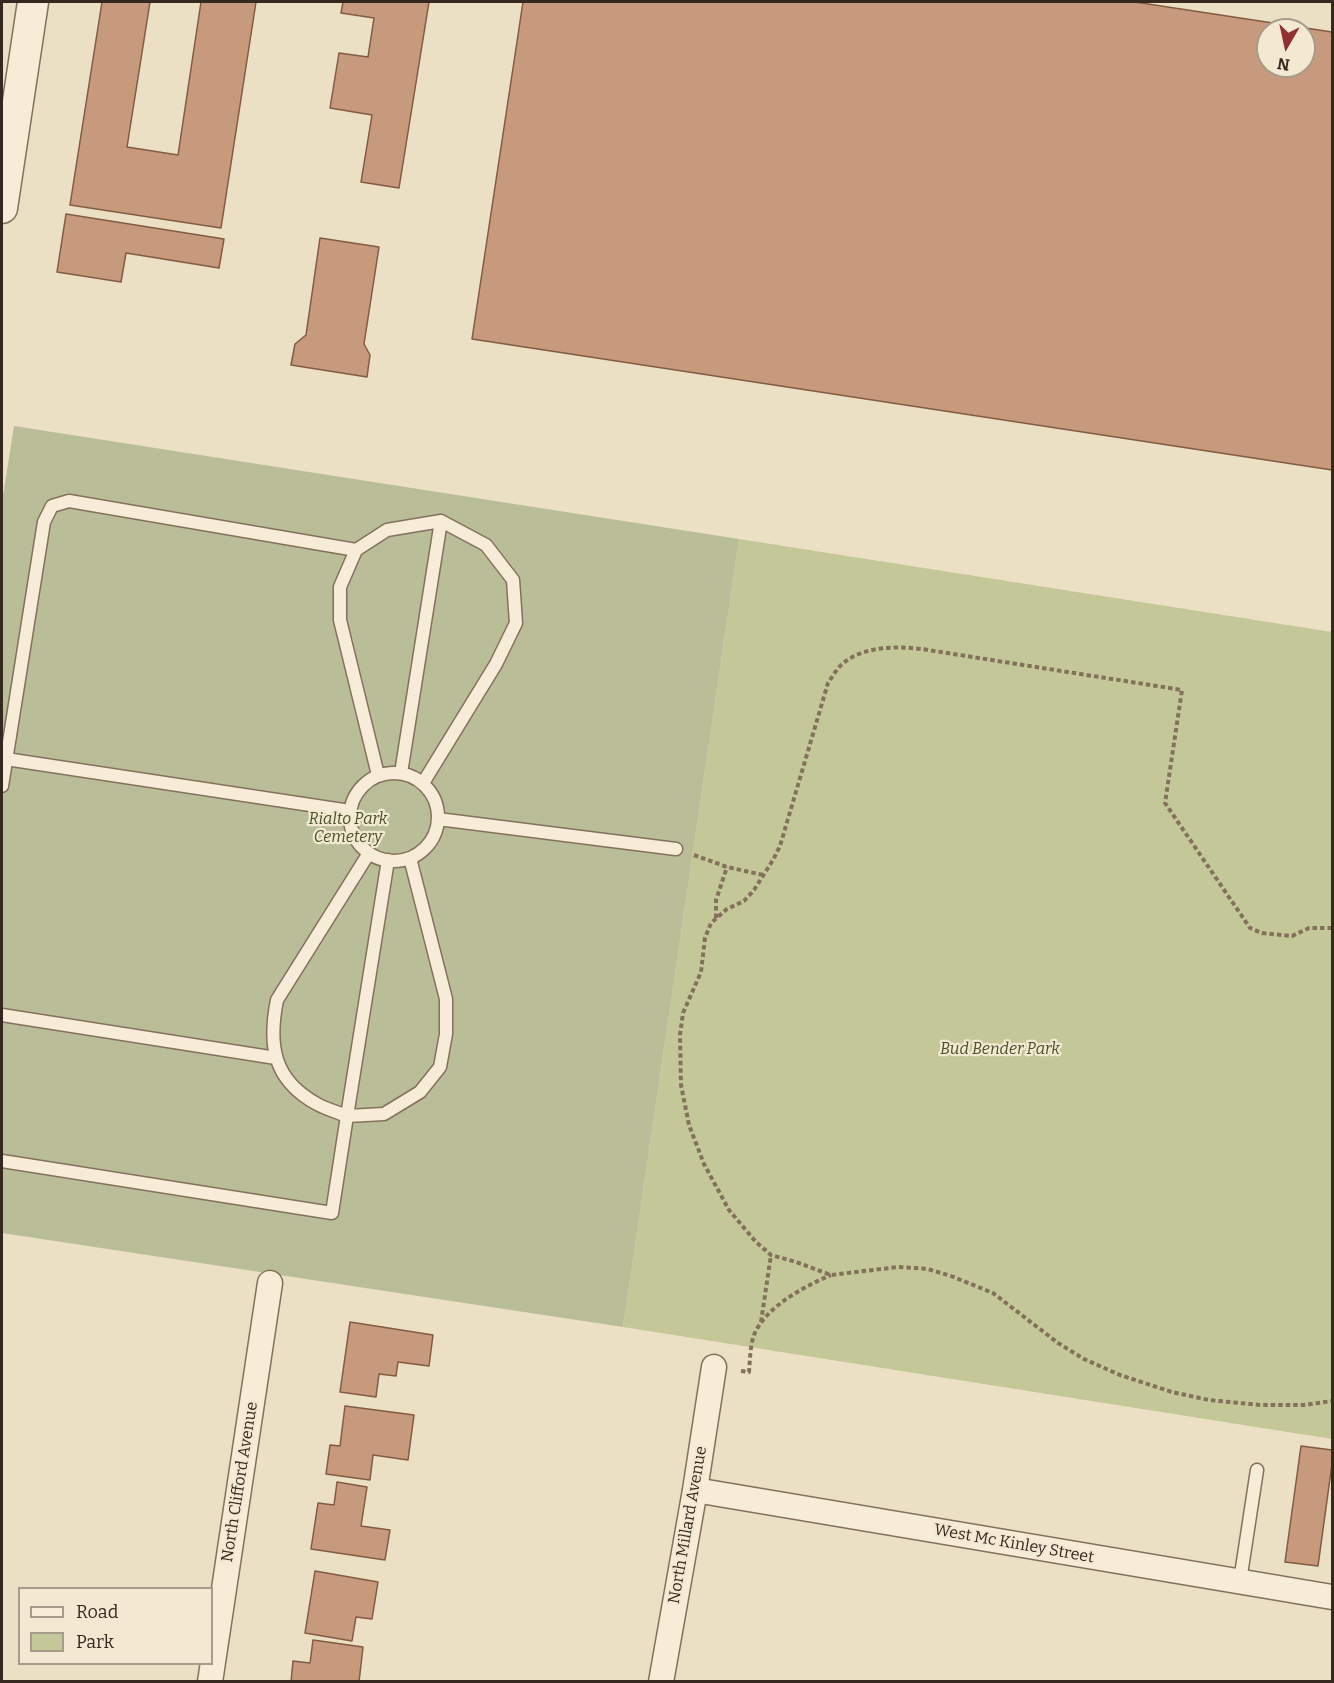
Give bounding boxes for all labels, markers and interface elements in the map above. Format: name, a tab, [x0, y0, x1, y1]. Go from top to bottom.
north arrow	[1256, 18, 1316, 78]
text: N	[1276, 54, 1291, 75]
park label: Rialto Park Cemetery	[308, 810, 388, 848]
park label: Bud Bender Park	[940, 1040, 1060, 1060]
street label: North Clifford Avenue	[218, 1400, 262, 1564]
street label: North Millard Avenue	[665, 1445, 711, 1605]
street label: West Mc Kinley Street	[933, 1520, 1095, 1568]
legend	[18, 1587, 213, 1665]
text: Road	[76, 1601, 118, 1623]
text: Park	[76, 1631, 114, 1653]

